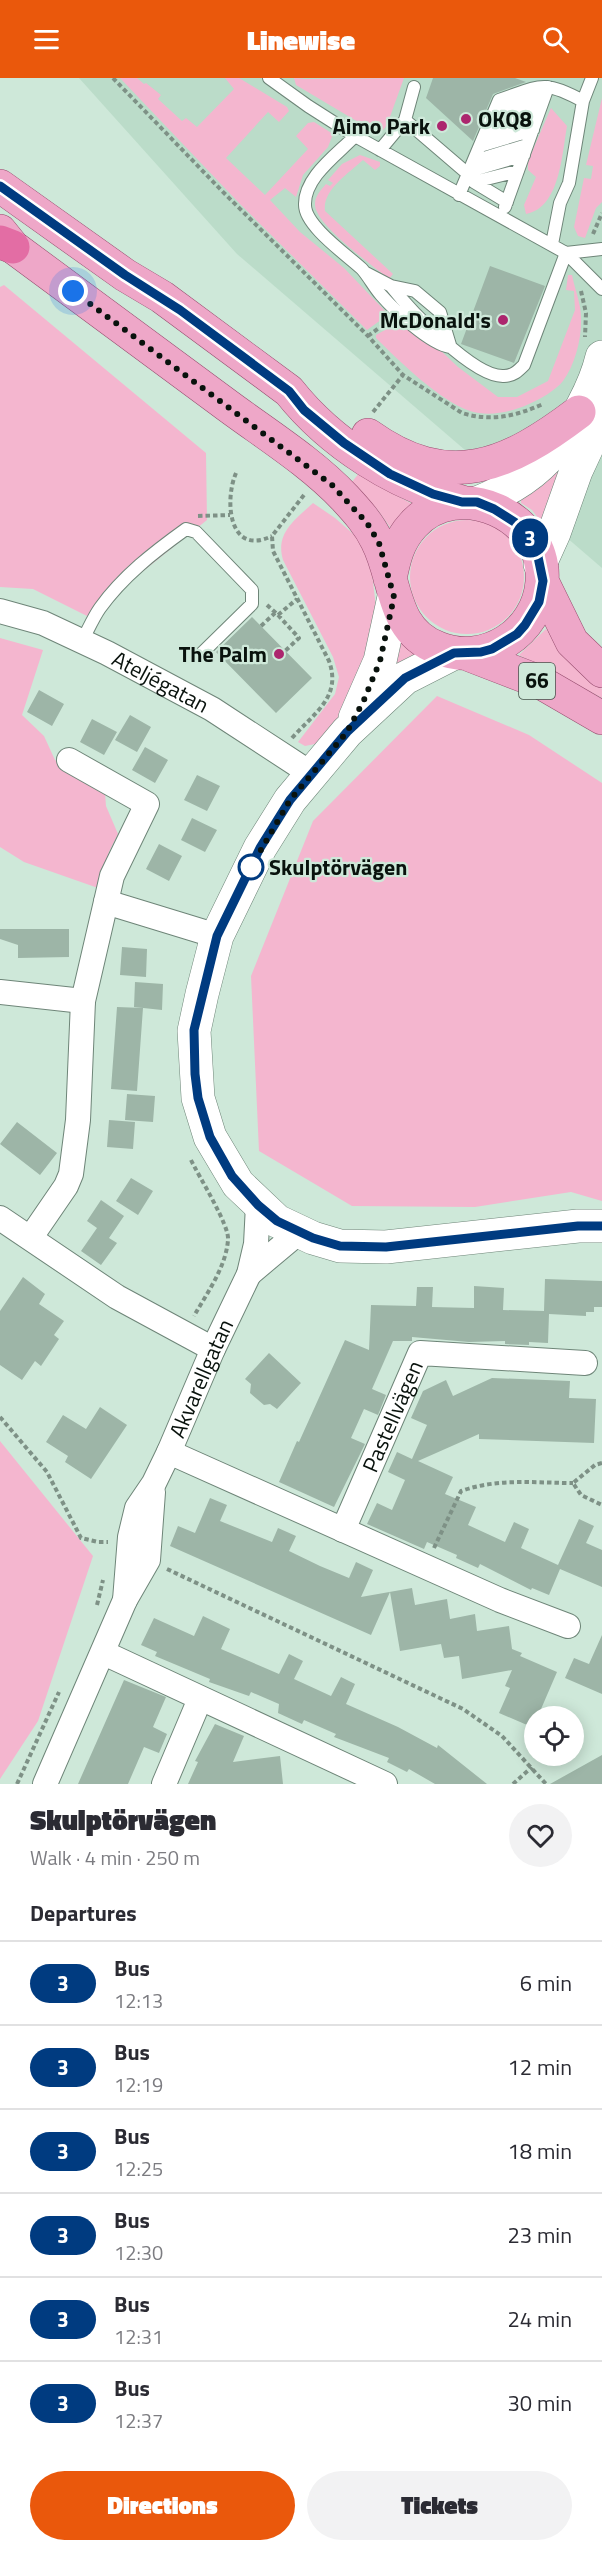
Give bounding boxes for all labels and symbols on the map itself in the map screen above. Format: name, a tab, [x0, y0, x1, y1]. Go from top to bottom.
place label: OKQ8	[478, 102, 532, 136]
place label: Aimo Park	[332, 109, 431, 143]
marker: OKQ8	[459, 112, 473, 126]
marker: Aimo Park	[435, 119, 449, 133]
your location	[58, 276, 88, 306]
place label: McDonald's	[380, 303, 491, 337]
marker: McDonald's	[496, 313, 510, 327]
line badge: 3	[510, 518, 550, 558]
place label: The Palm	[179, 637, 267, 671]
street label: Ateljégatan	[106, 642, 215, 721]
marker: The Palm	[272, 647, 286, 661]
road number: 66	[519, 663, 555, 699]
place label: Skulptörvägen	[269, 850, 407, 884]
marker: Skulptörvägen	[238, 854, 264, 880]
street label: Akvarellgatan	[160, 1313, 242, 1443]
street label: Pastellvägen	[353, 1355, 432, 1478]

